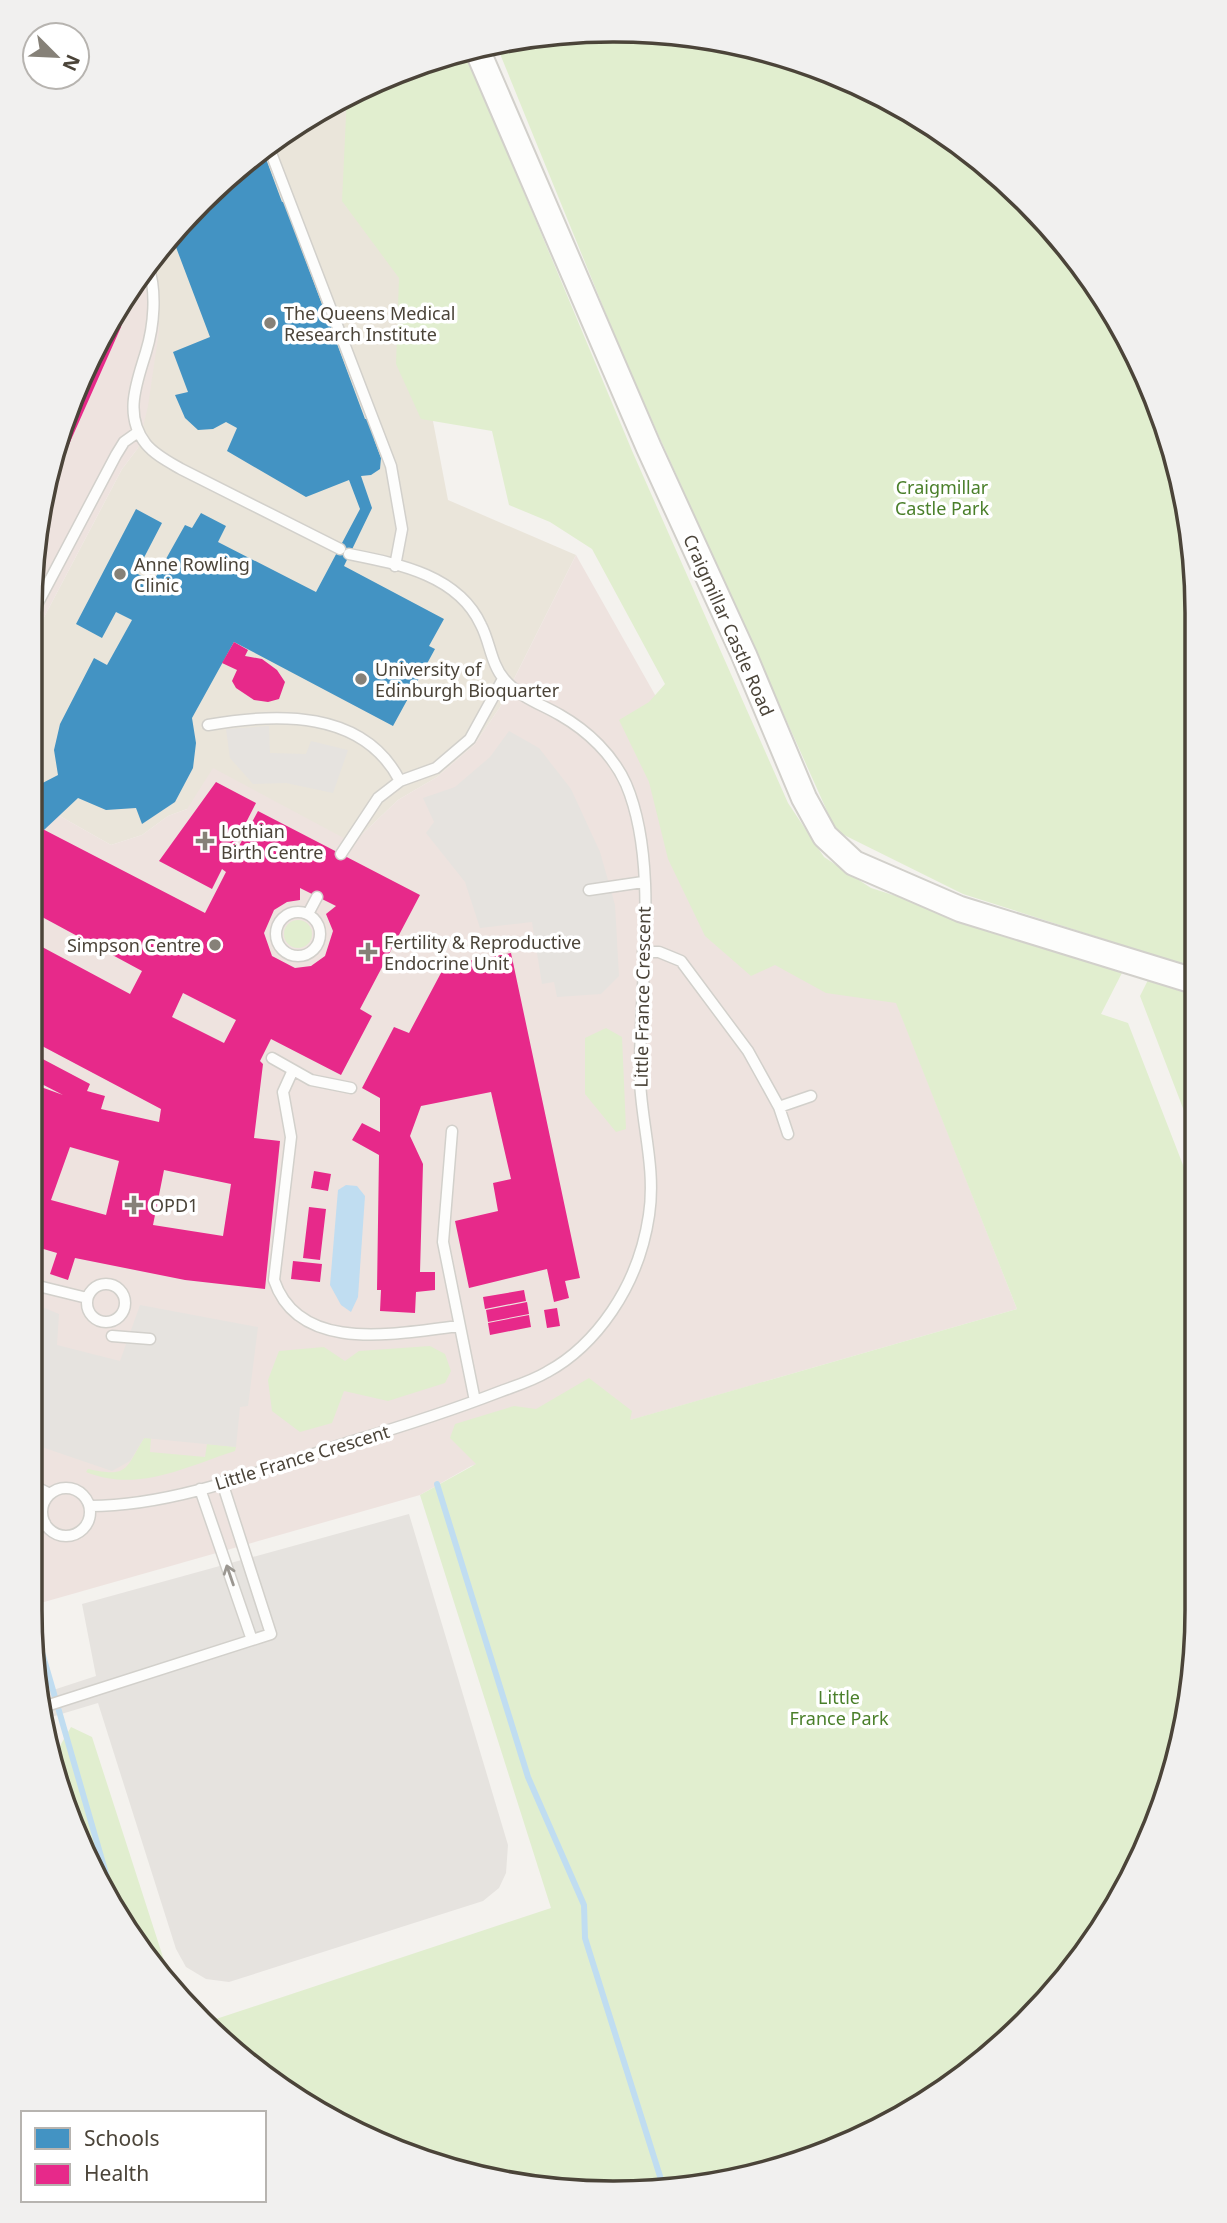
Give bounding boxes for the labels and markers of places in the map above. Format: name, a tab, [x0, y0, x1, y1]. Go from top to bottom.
place label: The Queens Medical Research Institute	[284, 301, 455, 346]
marker: The Queens Medical Research Institute	[262, 315, 278, 331]
place label: Anne Rowling Clinic	[134, 552, 250, 597]
marker: Anne Rowling Clinic	[112, 566, 128, 582]
place label: University of Edinburgh Bioquarter	[375, 657, 560, 702]
marker: University of Edinburgh Bioquarter	[353, 671, 369, 687]
place label: Lothian Birth Centre	[221, 819, 323, 864]
marker: Lothian Birth Centre	[195, 831, 215, 851]
place label: Fertility & Reproductive Endocrine Unit	[384, 930, 581, 975]
place label: Simpson Centre	[67, 933, 201, 957]
marker: Simpson Centre	[207, 937, 223, 953]
marker: Fertility & Reproductive Endocrine Unit	[358, 942, 378, 962]
place label: OPD1	[150, 1193, 198, 1217]
marker: OPD1	[124, 1195, 144, 1215]

